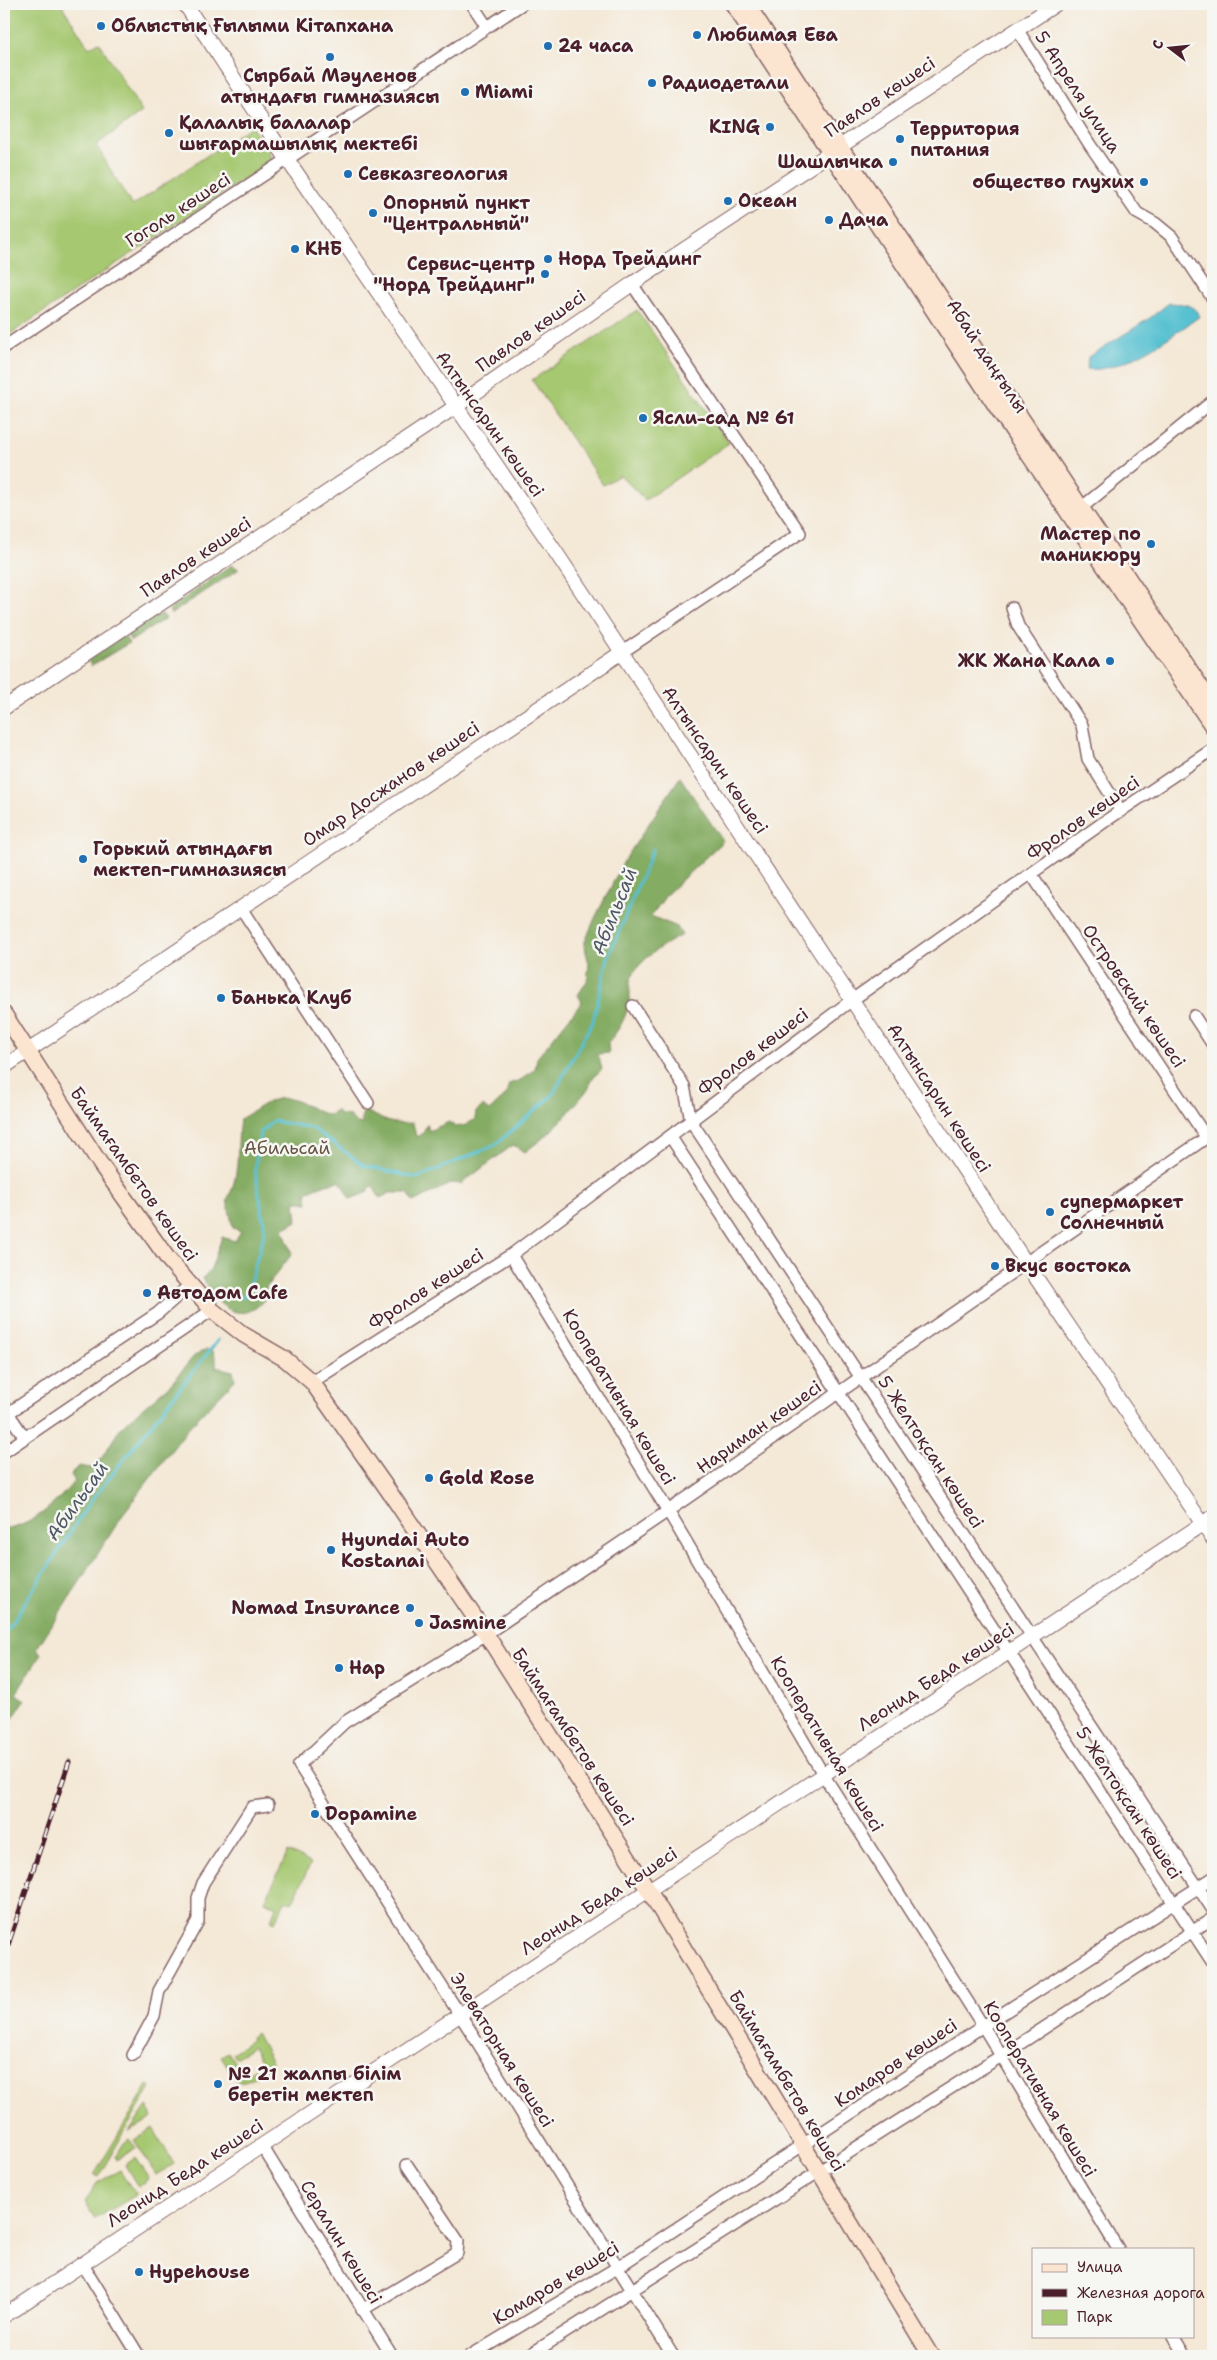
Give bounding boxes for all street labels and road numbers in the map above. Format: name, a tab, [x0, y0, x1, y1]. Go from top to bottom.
street label: 5 Апреля улица	[1030, 26, 1126, 158]
street label: Павлов көшесі	[820, 51, 940, 143]
street label: Гоголь көшесі	[121, 167, 235, 253]
street label: Павлов көшесі	[471, 284, 591, 378]
street label: Абай даңғылы	[941, 294, 1033, 418]
street label: Алтынсарин көшесі	[430, 346, 550, 502]
street label: Павлов көшесі	[136, 511, 256, 603]
street label: Алтынсарин көшесі	[657, 681, 773, 839]
street label: Омар Досжанов көшесі	[298, 716, 484, 852]
street label: Фролов көшесі	[1022, 770, 1144, 866]
street label: Островский көшесі	[1077, 919, 1191, 1073]
street label: Фролов көшесі	[693, 1002, 813, 1102]
street label: Алтынсарин көшесі	[882, 1019, 996, 1177]
street label: Баймағамбетов көшесі	[65, 1082, 203, 1266]
street label: Фролов көшесі	[364, 1243, 488, 1335]
street label: Кооперативная көшесі	[557, 1305, 681, 1489]
street label: 5 Желтоқсан көшесі	[872, 1371, 990, 1533]
street label: Нариман көшесі	[692, 1375, 826, 1479]
street label: Леонид Беда көшесі	[853, 1617, 1019, 1737]
street label: Баймағамбетов көшесі	[506, 1643, 640, 1831]
street label: Кооперативная көшесі	[765, 1652, 889, 1836]
street label: 5 Желтоқсан көшесі	[1070, 1722, 1188, 1884]
street label: Леонид Беда көшесі	[516, 1841, 682, 1961]
street label: Элеваторная көшесі	[445, 1968, 559, 2132]
street label: Баймағамбетов көшесі	[723, 1986, 851, 2176]
street label: Кооперативная көшесі	[978, 1997, 1102, 2181]
street label: Комаров көшесі	[830, 2013, 962, 2113]
street label: Леонид Беда көшесі	[102, 2113, 268, 2233]
street label: Сералин көшесі	[295, 2176, 387, 2308]
street label: Комаров көшесі	[488, 2236, 624, 2330]

